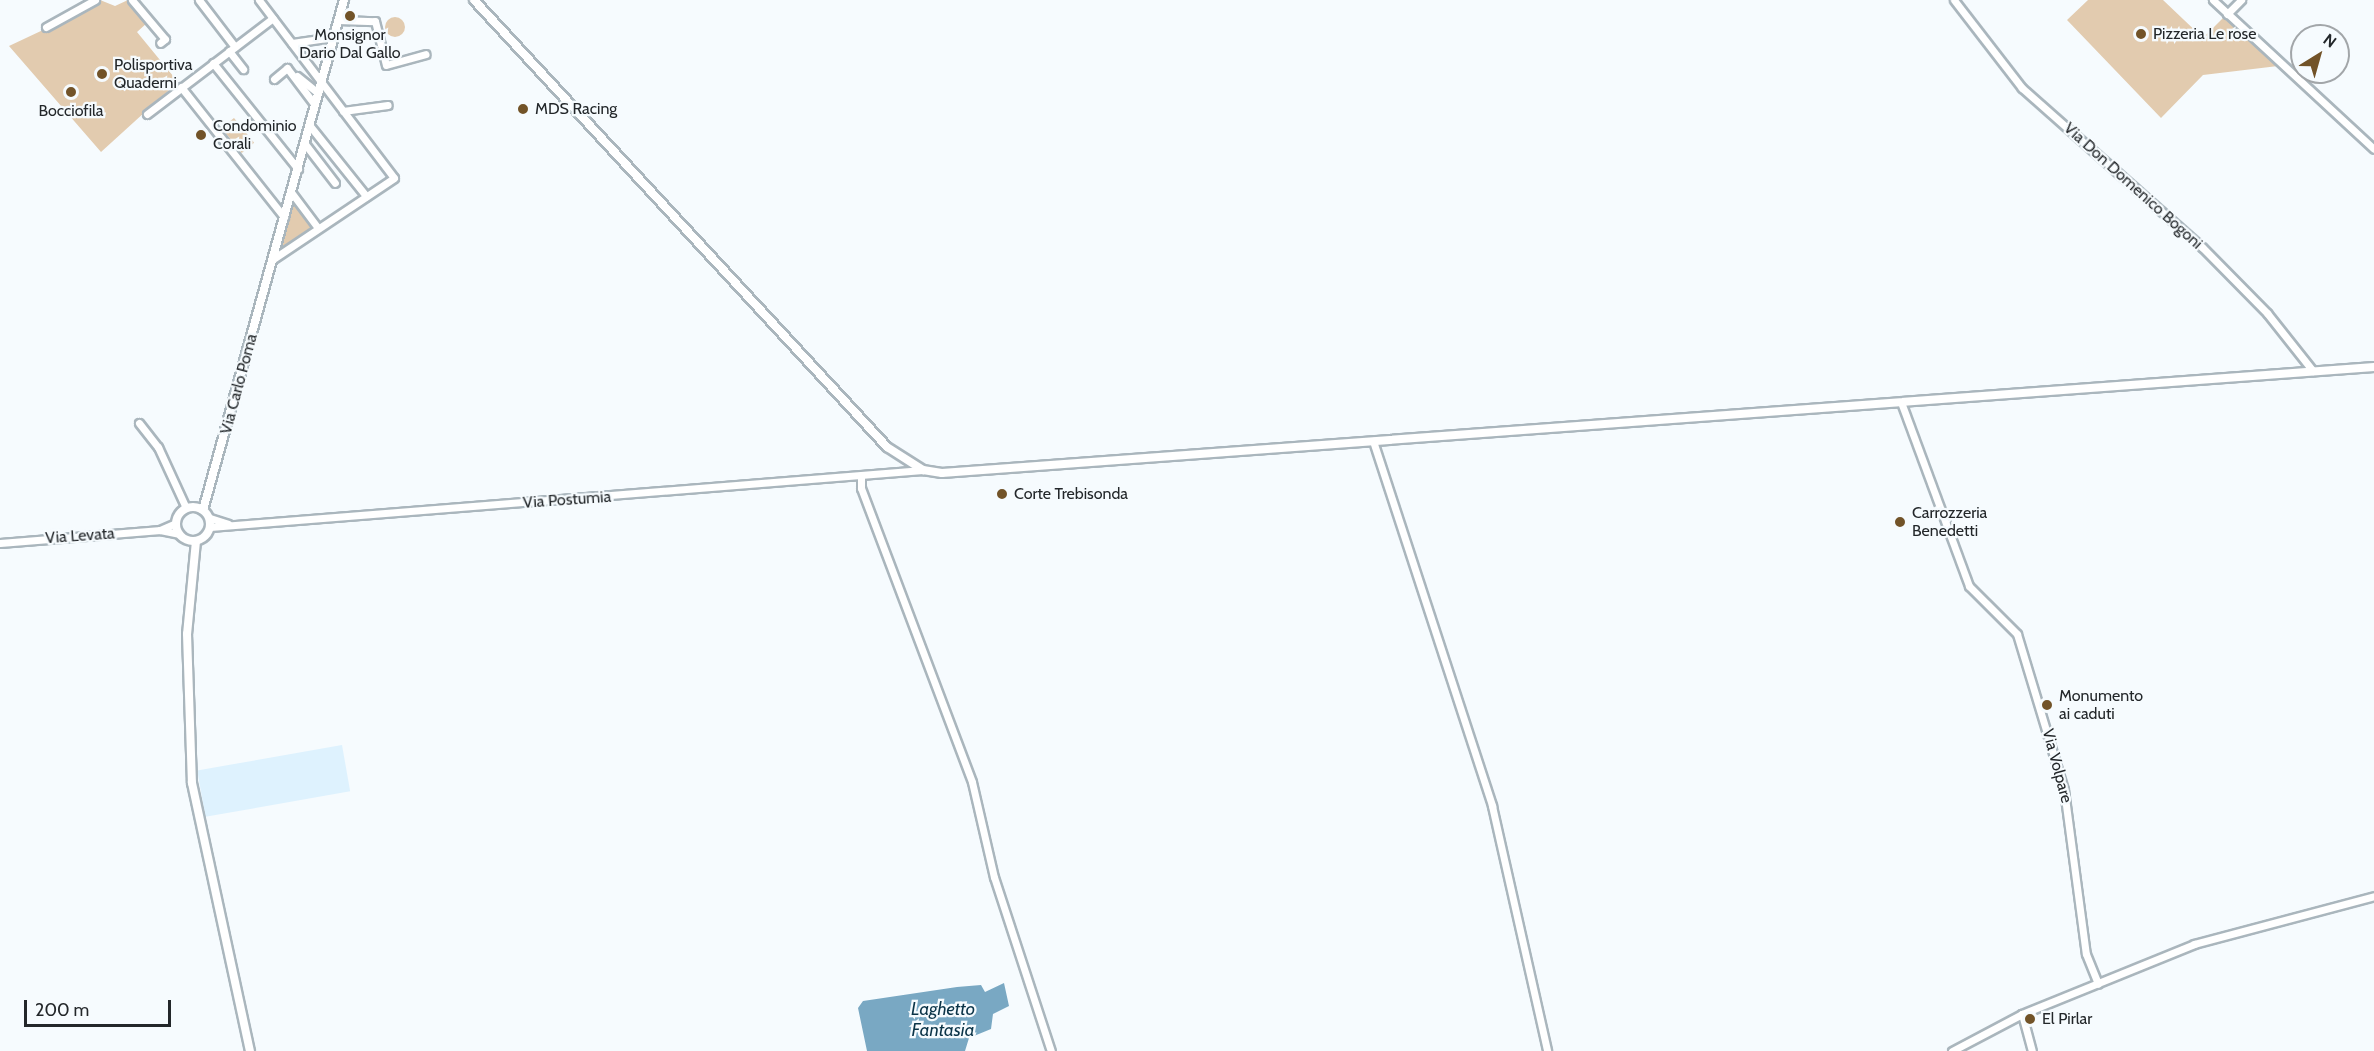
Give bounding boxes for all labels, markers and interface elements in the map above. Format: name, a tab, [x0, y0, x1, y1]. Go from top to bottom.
marker: Monsignor Dario Dal Gallo	[343, 9, 357, 23]
place label: Pizzeria Le rose	[2153, 24, 2256, 44]
north arrow	[2290, 24, 2350, 84]
place label: Monsignor Dario Dal Gallo	[299, 25, 401, 63]
marker: Pizzeria Le rose	[2134, 27, 2148, 41]
text: N	[2320, 30, 2340, 52]
place label: Polisportiva Quaderni	[114, 55, 193, 93]
marker: Polisportiva Quaderni	[95, 67, 109, 81]
marker: Bocciofila	[64, 85, 78, 99]
place label: MDS Racing	[535, 99, 617, 119]
place label: Bocciofila	[38, 101, 104, 121]
marker: MDS Racing	[516, 102, 530, 116]
place label: Condominio Corali	[213, 116, 297, 154]
street label: Via Don Domenico Bogoni	[2060, 119, 2206, 253]
marker: Condominio Corali	[194, 128, 208, 142]
street label: Via Carlo Poma	[216, 332, 262, 436]
place label: Corte Trebisonda	[1014, 484, 1128, 504]
street label: Via Postumia	[522, 487, 612, 513]
marker: Corte Trebisonda	[995, 487, 1009, 501]
place label: Carrozzeria Benedetti	[1912, 503, 1987, 541]
marker: Carrozzeria Benedetti	[1893, 515, 1907, 529]
street label: Via Levata	[45, 524, 115, 548]
place label: Monumento ai caduti	[2059, 686, 2143, 724]
marker: Monumento ai caduti	[2040, 698, 2054, 712]
street label: Via Volpare	[2038, 727, 2076, 805]
scale bar	[27, 988, 174, 1026]
text: 200 m	[35, 999, 89, 1021]
water label: Laghetto Fantasia	[911, 999, 975, 1042]
place label: El Pirlar	[2042, 1009, 2092, 1029]
marker: El Pirlar	[2023, 1012, 2037, 1026]

